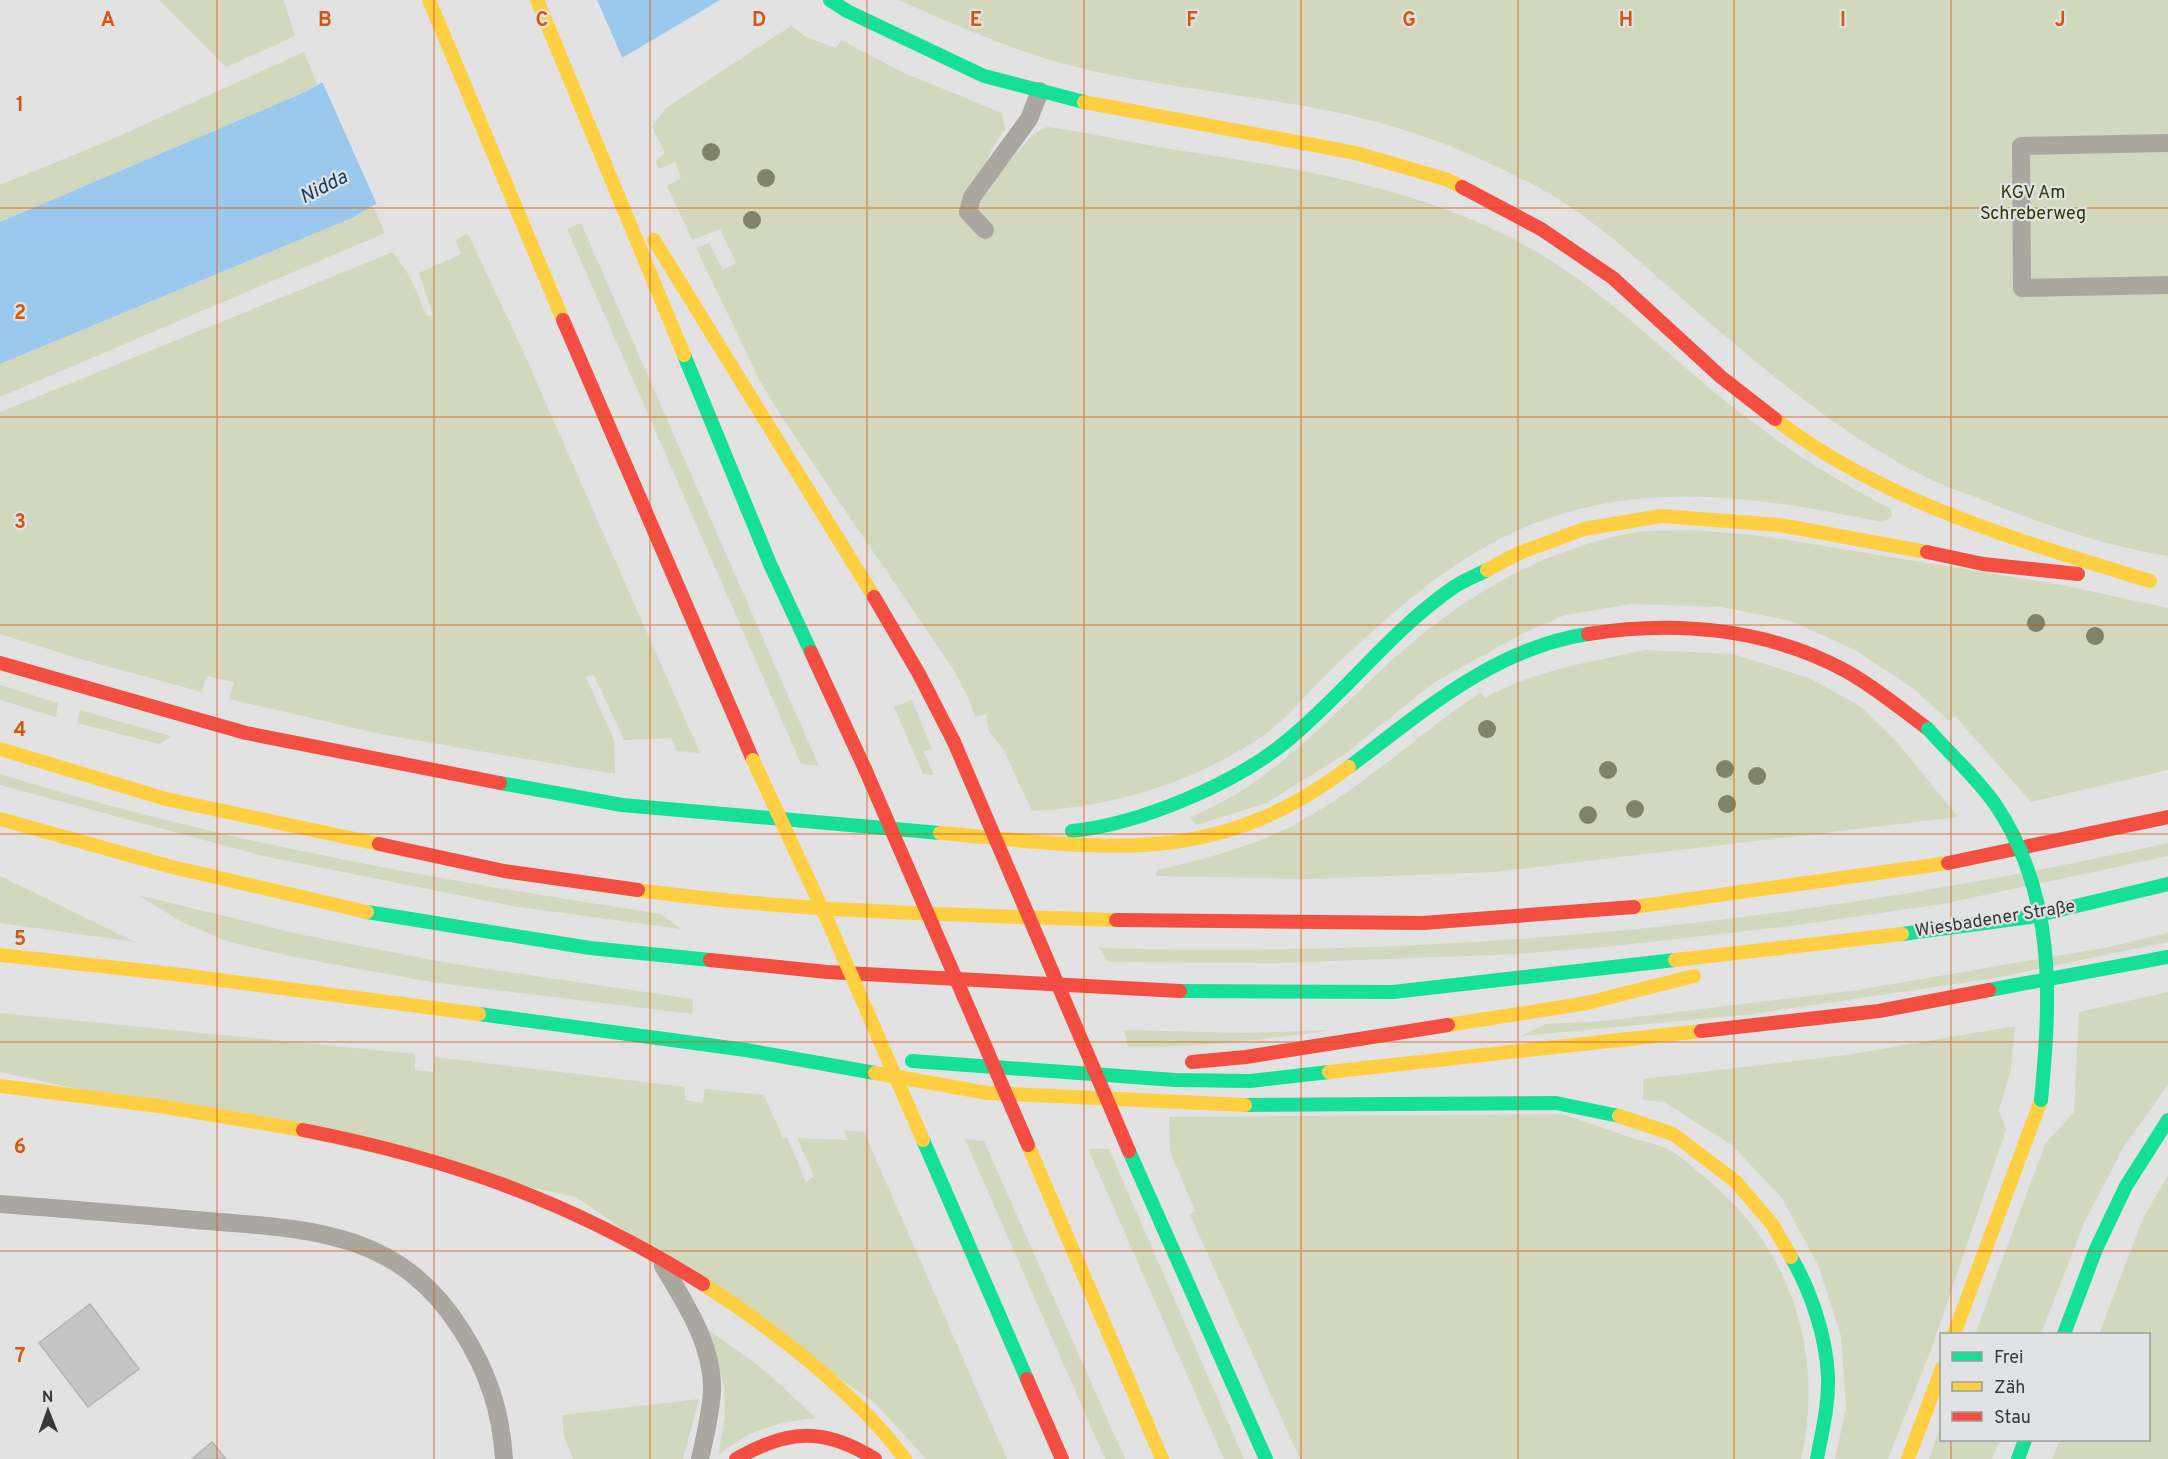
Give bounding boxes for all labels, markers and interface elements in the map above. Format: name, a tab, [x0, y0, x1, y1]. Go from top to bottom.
text: A	[101, 8, 115, 34]
text: B	[318, 8, 332, 34]
text: C	[536, 8, 548, 34]
text: D	[752, 8, 766, 34]
text: E	[970, 8, 982, 34]
text: F	[1186, 8, 1198, 34]
text: G	[1402, 8, 1416, 34]
text: H	[1619, 8, 1633, 34]
text: I	[1840, 8, 1846, 34]
text: J	[2054, 8, 2066, 34]
text: 1	[16, 93, 24, 119]
water label: Nidda	[296, 164, 353, 211]
park label: KGV Am Schreberweg	[1980, 182, 2086, 226]
text: 2	[14, 301, 26, 327]
text: 3	[14, 510, 26, 536]
text: 4	[14, 718, 26, 744]
street label: Wiesbadener Straße	[1914, 895, 2077, 943]
text: 5	[14, 927, 26, 953]
text: 6	[14, 1135, 26, 1161]
legend	[1940, 1333, 2150, 1441]
text: 7	[15, 1344, 25, 1370]
text: Frei	[1994, 1347, 2024, 1370]
text: Zäh	[1994, 1377, 2025, 1400]
north arrow	[18, 1381, 78, 1441]
text: N	[42, 1388, 54, 1408]
text: Stau	[1994, 1407, 2031, 1430]

